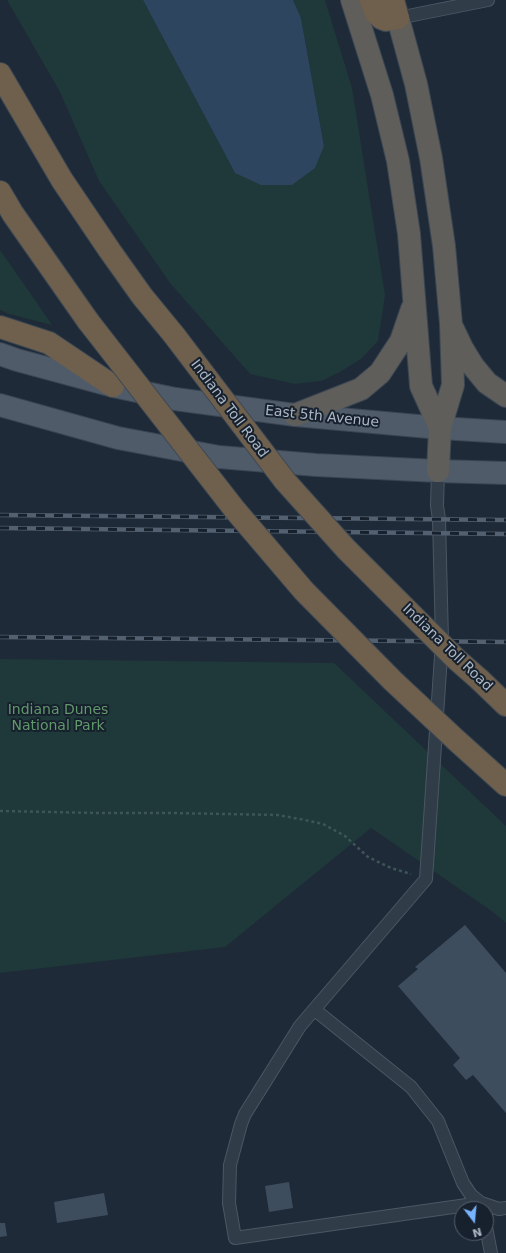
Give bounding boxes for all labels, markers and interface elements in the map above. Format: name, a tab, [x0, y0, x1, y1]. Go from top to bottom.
street label: Indiana Toll Road	[187, 357, 271, 461]
street label: East 5th Avenue	[264, 403, 380, 431]
street label: Indiana Toll Road	[399, 601, 495, 695]
park label: Indiana Dunes National Park	[8, 702, 108, 734]
north arrow	[454, 1201, 494, 1241]
text: N	[471, 1225, 483, 1240]

